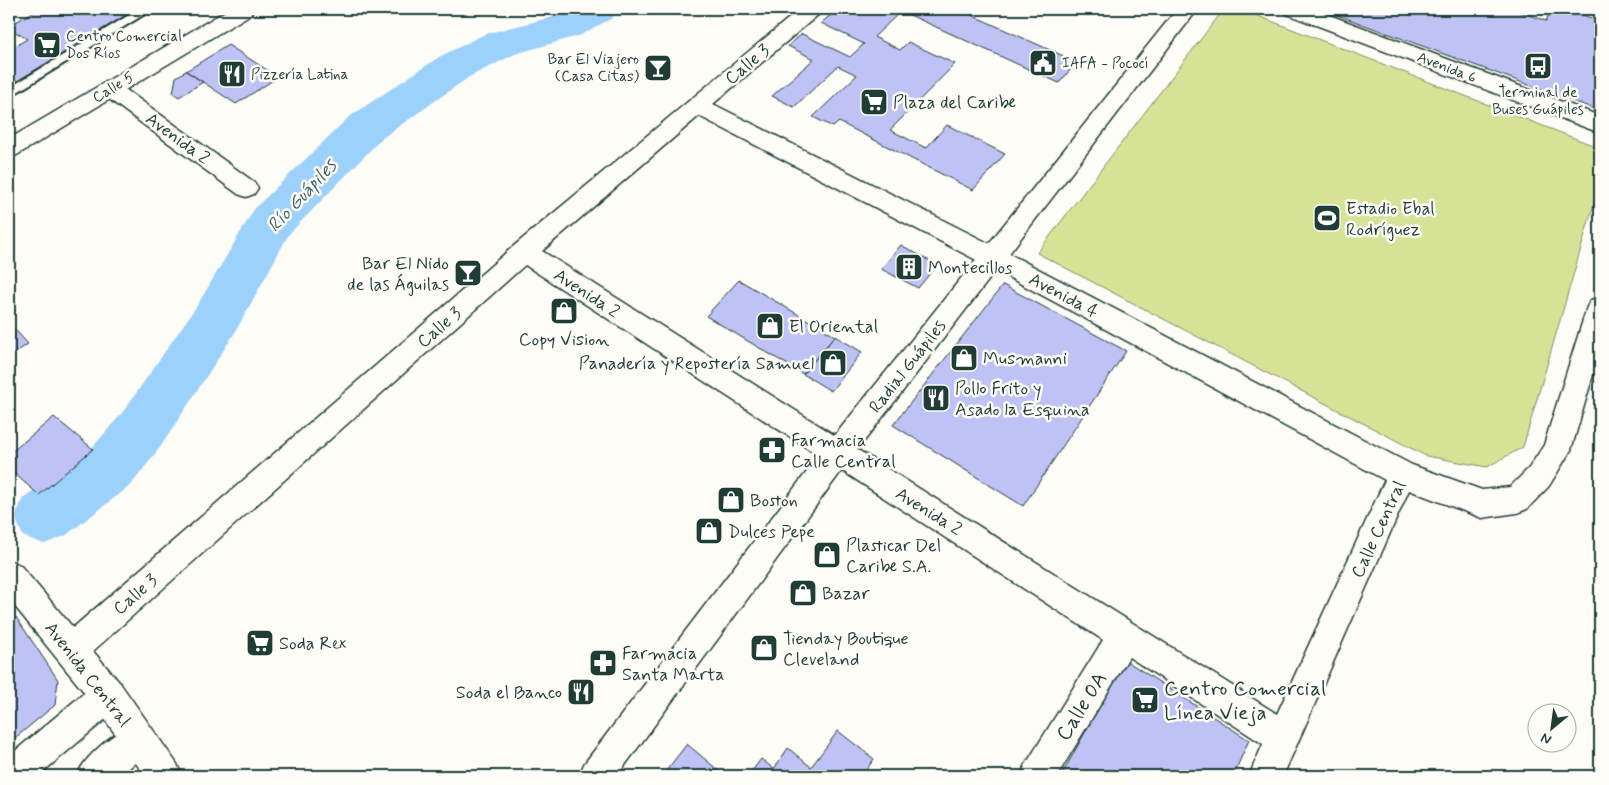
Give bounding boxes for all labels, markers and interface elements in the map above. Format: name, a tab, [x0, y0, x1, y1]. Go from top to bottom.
place label: Centro Comercial Dos Ríos	[66, 27, 182, 64]
supermarket icon: Centro Comercial Dos Ríos	[32, 30, 62, 60]
street label: Calle 3	[720, 39, 775, 91]
street label: Avenida 6	[1414, 47, 1479, 89]
public building icon: IAFA - Pococí	[1028, 48, 1058, 78]
place label: Bar El Viajero (Casa Citas)	[548, 50, 640, 87]
bus stop icon: Terminal de Buses Guápiles	[1523, 51, 1553, 81]
bar icon: Bar El Viajero (Casa Citas)	[643, 53, 673, 83]
place label: IAFA - Pococí	[1062, 54, 1149, 74]
restaurant icon: Pizzería Latina	[217, 59, 247, 89]
place label: Pizzería Latina	[251, 65, 349, 85]
street label: Calle 5	[89, 68, 138, 108]
place label: Terminal de Buses Guápiles	[1492, 83, 1584, 120]
supermarket icon: Plaza del Caribe	[859, 87, 889, 117]
place label: Plaza del Caribe	[893, 91, 1016, 115]
street label: Avenida 2	[140, 107, 215, 170]
water label: Río Guápiles	[262, 153, 343, 238]
place label: Estadio Ebal Rodríguez	[1346, 197, 1435, 242]
sports icon: Estadio Ebal Rodríguez	[1312, 203, 1342, 233]
place label: Bar El Nido de las Águilas	[347, 252, 449, 297]
building icon: Montecillos	[894, 252, 924, 282]
place label: Montecillos	[928, 256, 1012, 280]
bar icon: Bar El Nido de las Águilas	[453, 258, 483, 288]
street label: Avenida 2	[549, 264, 624, 324]
street label: Avenida 4	[1024, 268, 1103, 324]
shop icon: Copy Vision	[549, 296, 579, 326]
street label: Calle 3	[412, 302, 467, 354]
shop icon: El Oriental	[755, 311, 785, 341]
place label: El Oriental	[789, 315, 878, 339]
street label: Radial Guápiles	[864, 315, 952, 418]
place label: Copy Vision	[519, 328, 609, 352]
shop icon: Musmanni	[949, 343, 979, 373]
place label: Musmanni	[983, 347, 1067, 371]
shop icon: Panadería y Repostería Samuel	[818, 348, 848, 378]
place label: Panadería y Repostería Samuel	[579, 352, 814, 376]
place label: Pollo Frito y Asado la Esquina	[955, 377, 1089, 422]
restaurant icon: Pollo Frito y Asado la Esquina	[921, 383, 951, 413]
place label: Farmacia Calle Central	[791, 429, 896, 474]
pharmacy icon: Farmacia Calle Central	[757, 435, 787, 465]
street label: Calle Central	[1346, 477, 1412, 582]
street label: Avenida 2	[891, 482, 966, 542]
shop icon: Boston	[716, 485, 746, 515]
place label: Boston	[750, 489, 798, 513]
shop icon: Dulces Pepe	[694, 516, 724, 546]
place label: Dulces Pepe	[728, 520, 815, 544]
place label: Plasticar Del Caribe S.A.	[846, 534, 941, 579]
shop icon: Plasticar Del Caribe S.A.	[812, 540, 842, 570]
street label: Calle 3	[108, 569, 163, 621]
shop icon: Bazar	[788, 578, 818, 608]
place label: Bazar	[822, 582, 870, 606]
street label: Avenida Central	[39, 617, 136, 732]
place label: Tienday Boutique Cleveland	[783, 627, 909, 672]
supermarket icon: Soda Rex	[245, 628, 275, 658]
place label: Soda Rex	[279, 632, 347, 656]
shop icon: Tienday Boutique Cleveland	[749, 633, 779, 663]
place label: Farmacia Santa Marta	[622, 642, 724, 687]
pharmacy icon: Farmacia Santa Marta	[588, 648, 618, 678]
street label: Calle 0A	[1050, 667, 1114, 746]
place label: Centro Comercial Línea Vieja	[1164, 675, 1326, 727]
restaurant icon: Soda el Banco	[566, 677, 596, 707]
place label: Soda el Banco	[456, 681, 562, 705]
supermarket icon: Centro Comercial Línea Vieja	[1130, 685, 1160, 715]
north arrow	[1526, 702, 1576, 752]
text: N	[1538, 728, 1555, 749]

